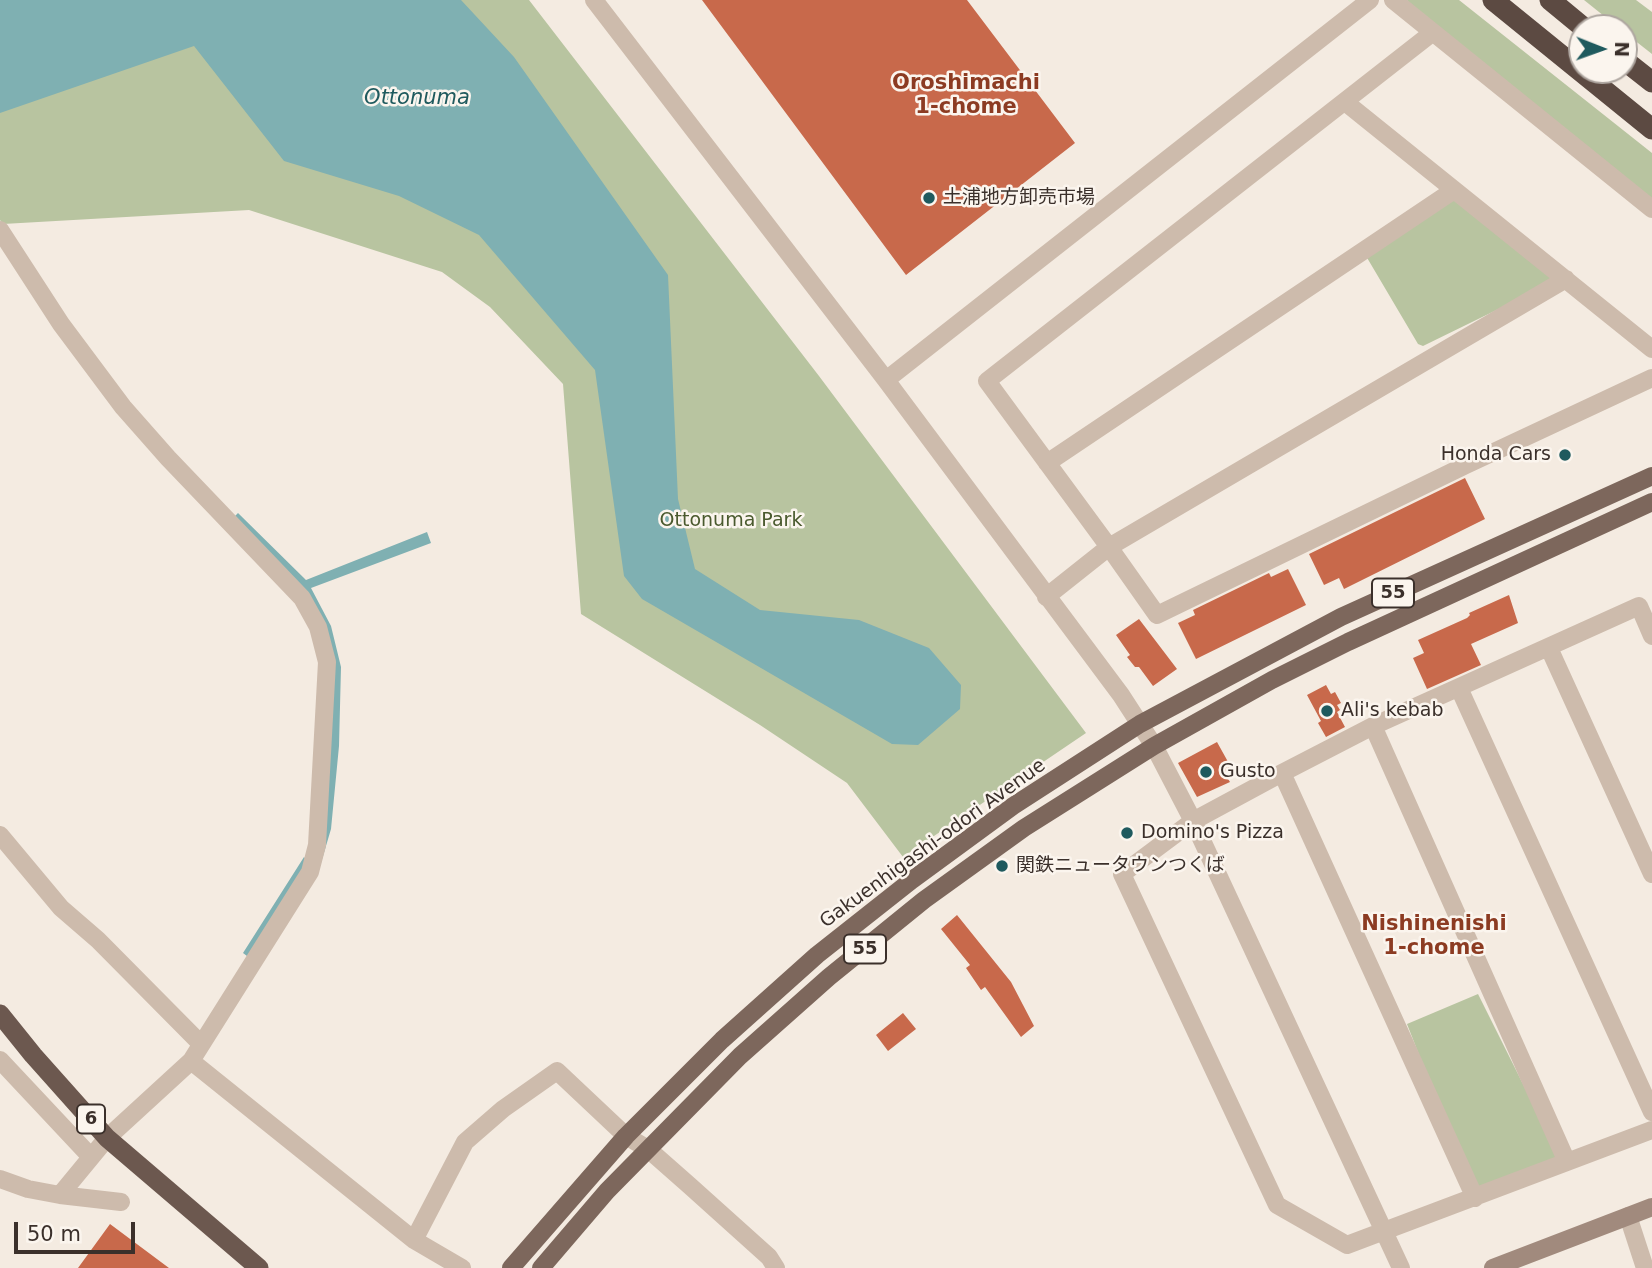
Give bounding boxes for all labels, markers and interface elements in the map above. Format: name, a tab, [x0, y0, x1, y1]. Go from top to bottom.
north arrow	[1568, 14, 1638, 84]
text: N	[1611, 41, 1633, 57]
district label: Oroshimachi 1-chome	[892, 71, 1040, 121]
water label: Ottonuma	[364, 86, 470, 112]
place label: 土浦地方卸売市場	[943, 187, 1095, 209]
marker: 土浦地方卸売市場	[921, 190, 937, 206]
place label: Honda Cars	[1441, 444, 1551, 466]
marker: Honda Cars	[1557, 447, 1573, 463]
park label: Ottonuma Park	[660, 510, 802, 532]
road number: 55	[1372, 578, 1414, 608]
place label: Ali's kebab	[1341, 700, 1443, 722]
marker: Ali's kebab	[1319, 703, 1335, 719]
street label: Gakuenhigashi-odori Avenue	[816, 755, 1050, 933]
place label: Gusto	[1220, 761, 1276, 783]
marker: Gusto	[1198, 764, 1214, 780]
place label: Domino's Pizza	[1141, 822, 1284, 844]
marker: Domino's Pizza	[1119, 825, 1135, 841]
place label: 関鉄ニュータウンつくば	[1016, 855, 1225, 877]
marker: 関鉄ニュータウンつくば	[994, 858, 1010, 874]
district label: Nishinenishi 1-chome	[1361, 912, 1507, 962]
road number: 55	[844, 934, 886, 964]
road number: 6	[77, 1104, 105, 1134]
scale bar	[18, 1208, 138, 1252]
text: 50 m	[27, 1222, 81, 1246]

